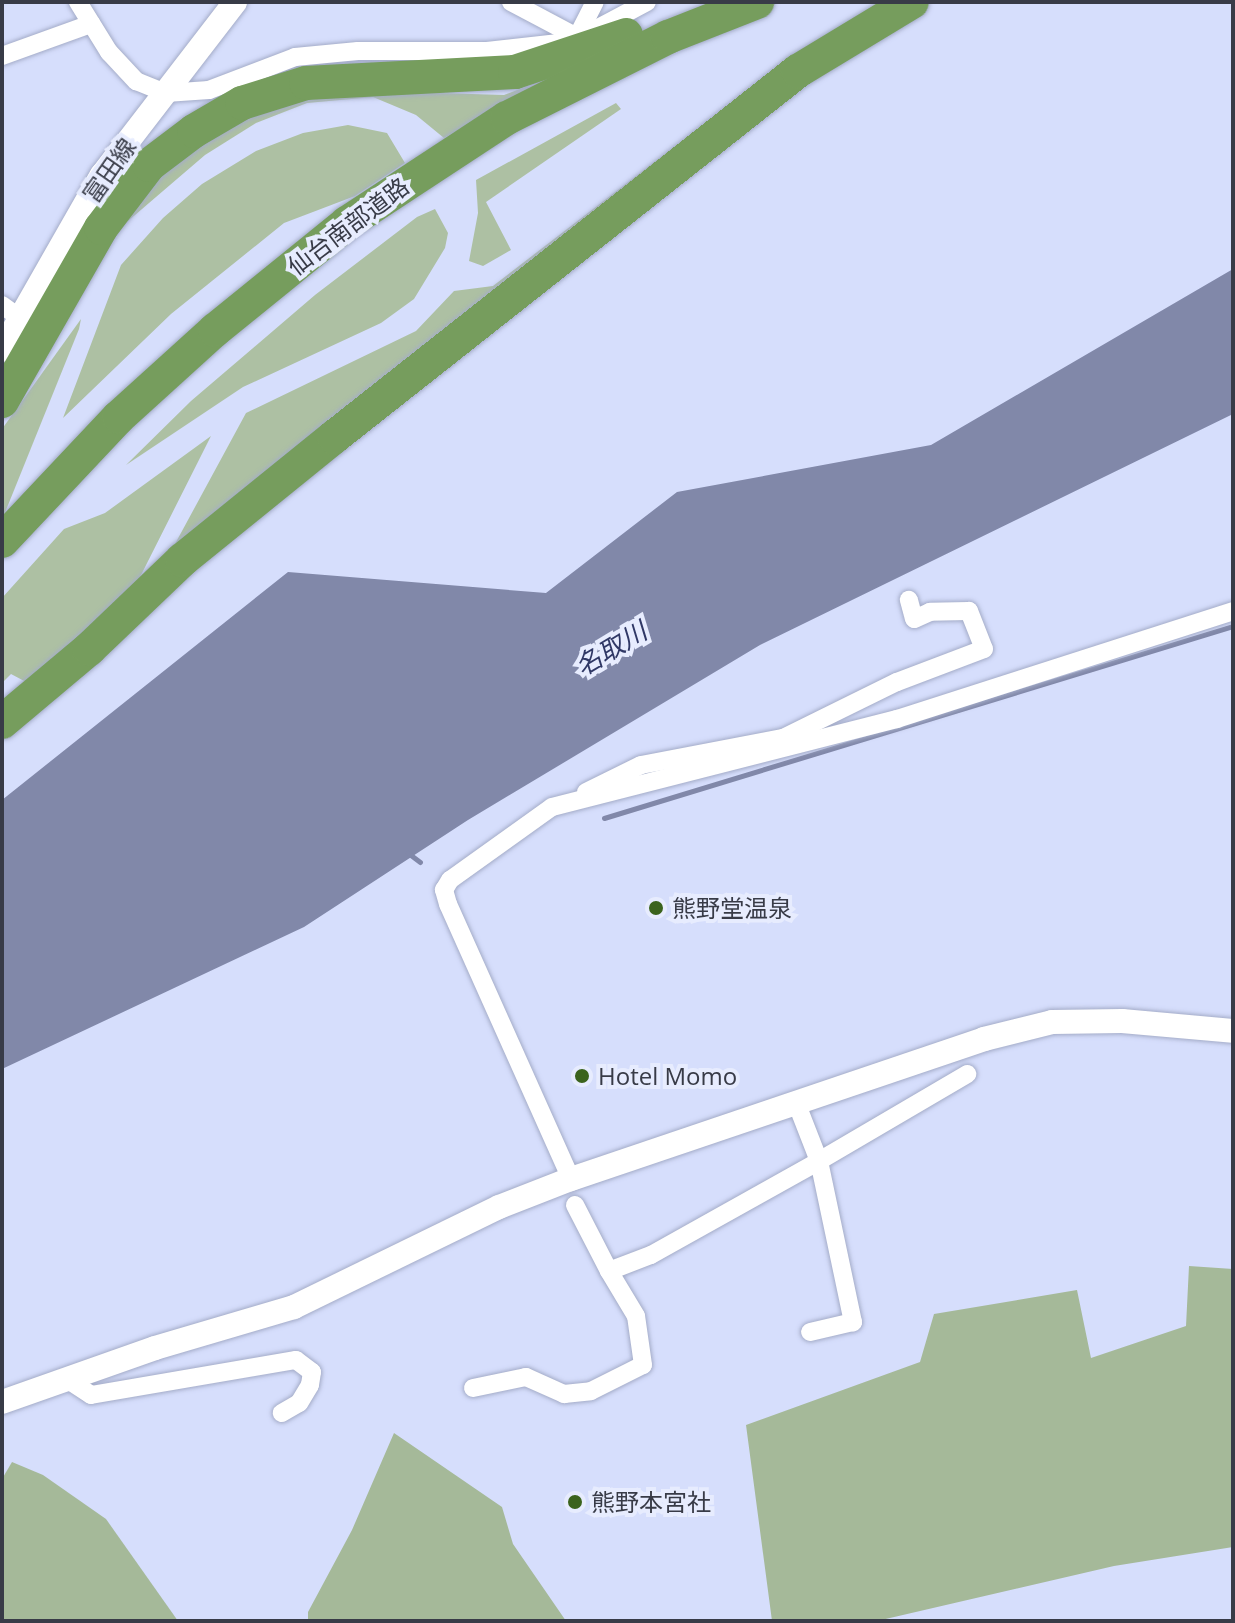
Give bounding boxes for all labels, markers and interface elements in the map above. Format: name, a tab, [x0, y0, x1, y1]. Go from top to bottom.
street label: 富田線	[77, 132, 141, 208]
street label: 仙台南部道路	[282, 171, 414, 281]
water label: 名取川	[570, 616, 652, 682]
place label: 熊野堂温泉	[672, 894, 792, 922]
marker: 熊野堂温泉	[647, 899, 665, 917]
place label: Hotel Momo	[598, 1062, 737, 1090]
marker: Hotel Momo	[573, 1067, 591, 1085]
place label: 熊野本宮社	[591, 1488, 711, 1516]
marker: 熊野本宮社	[566, 1493, 584, 1511]

